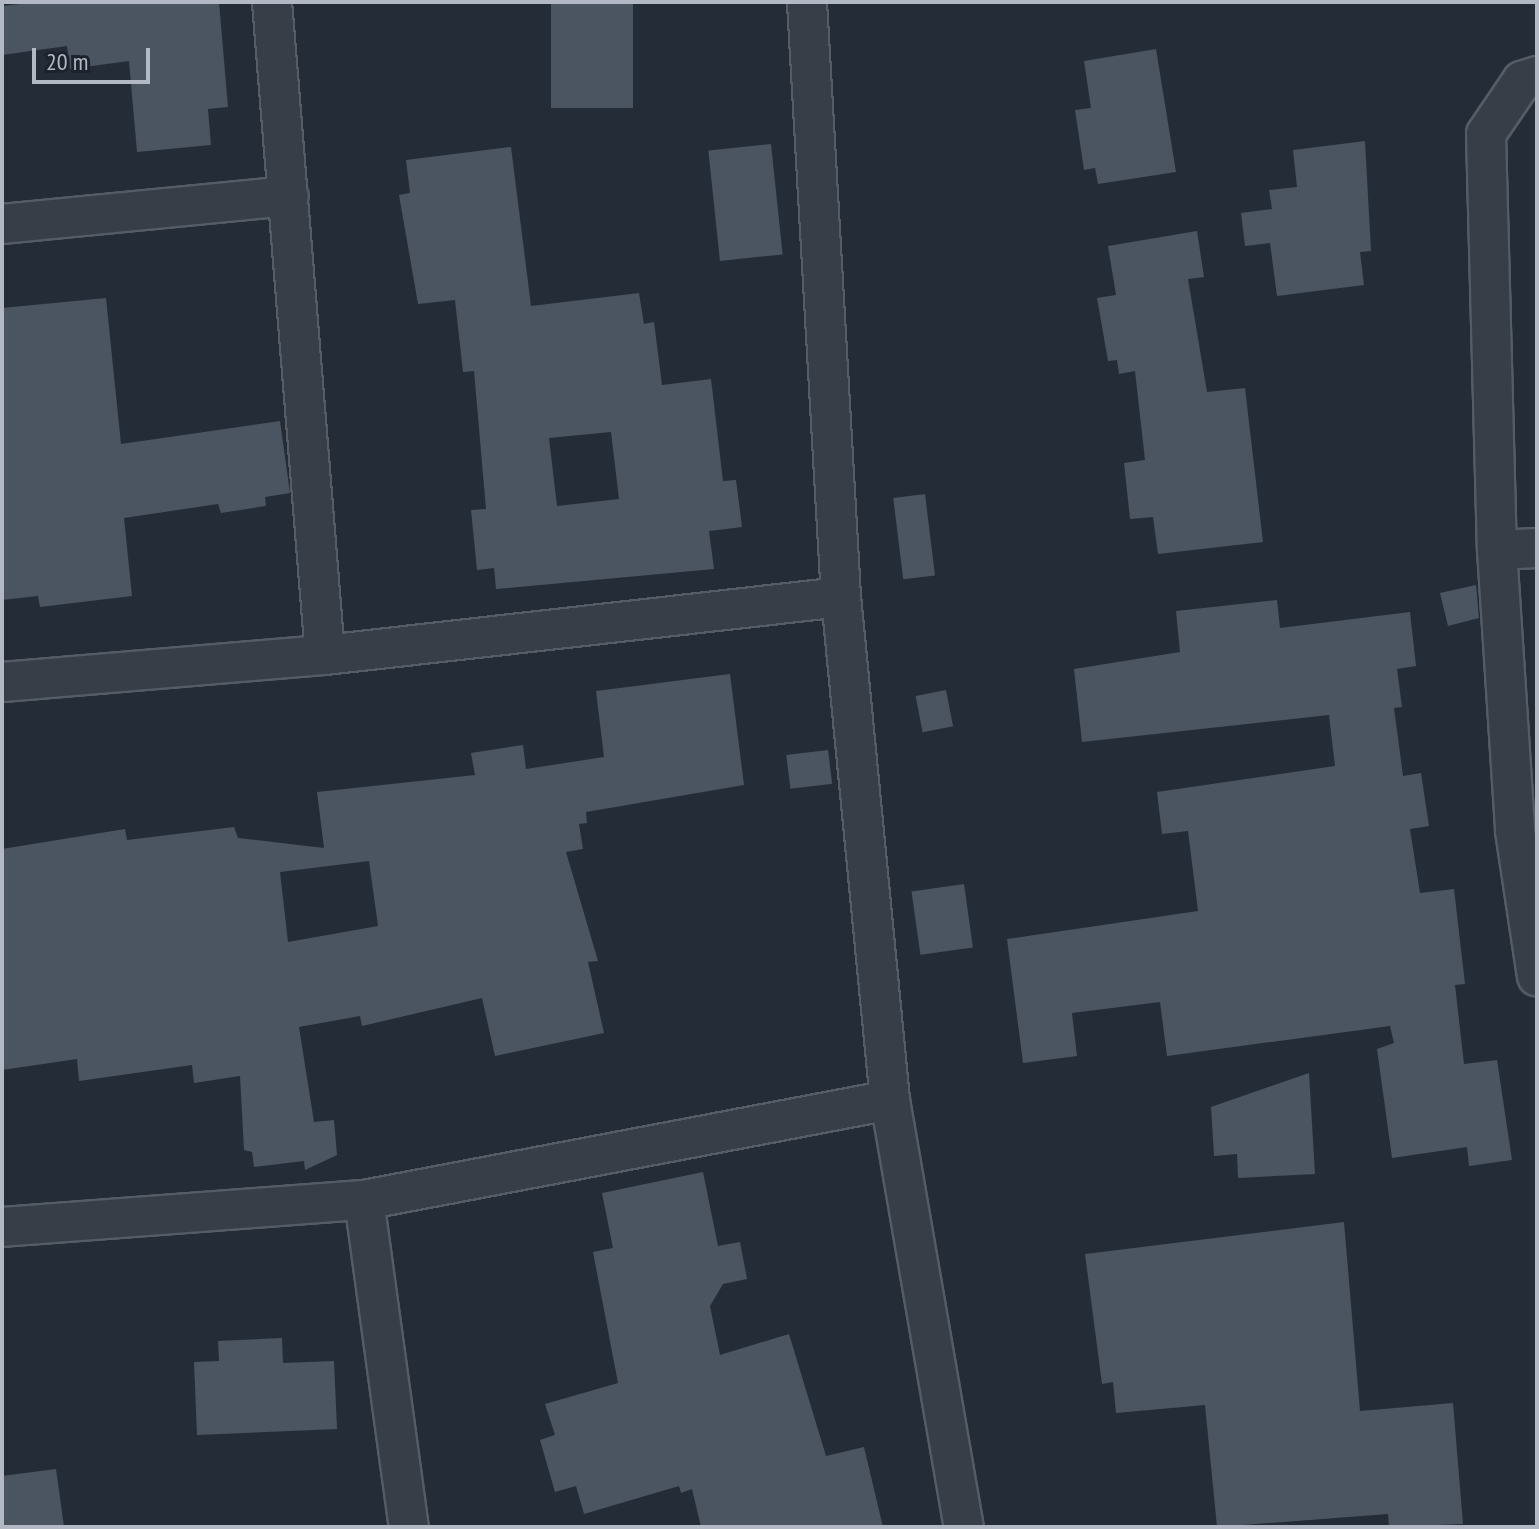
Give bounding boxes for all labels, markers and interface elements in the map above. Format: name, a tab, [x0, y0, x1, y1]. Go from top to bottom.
scale bar	[36, 32, 154, 82]
text: 20 m	[46, 46, 88, 77]

